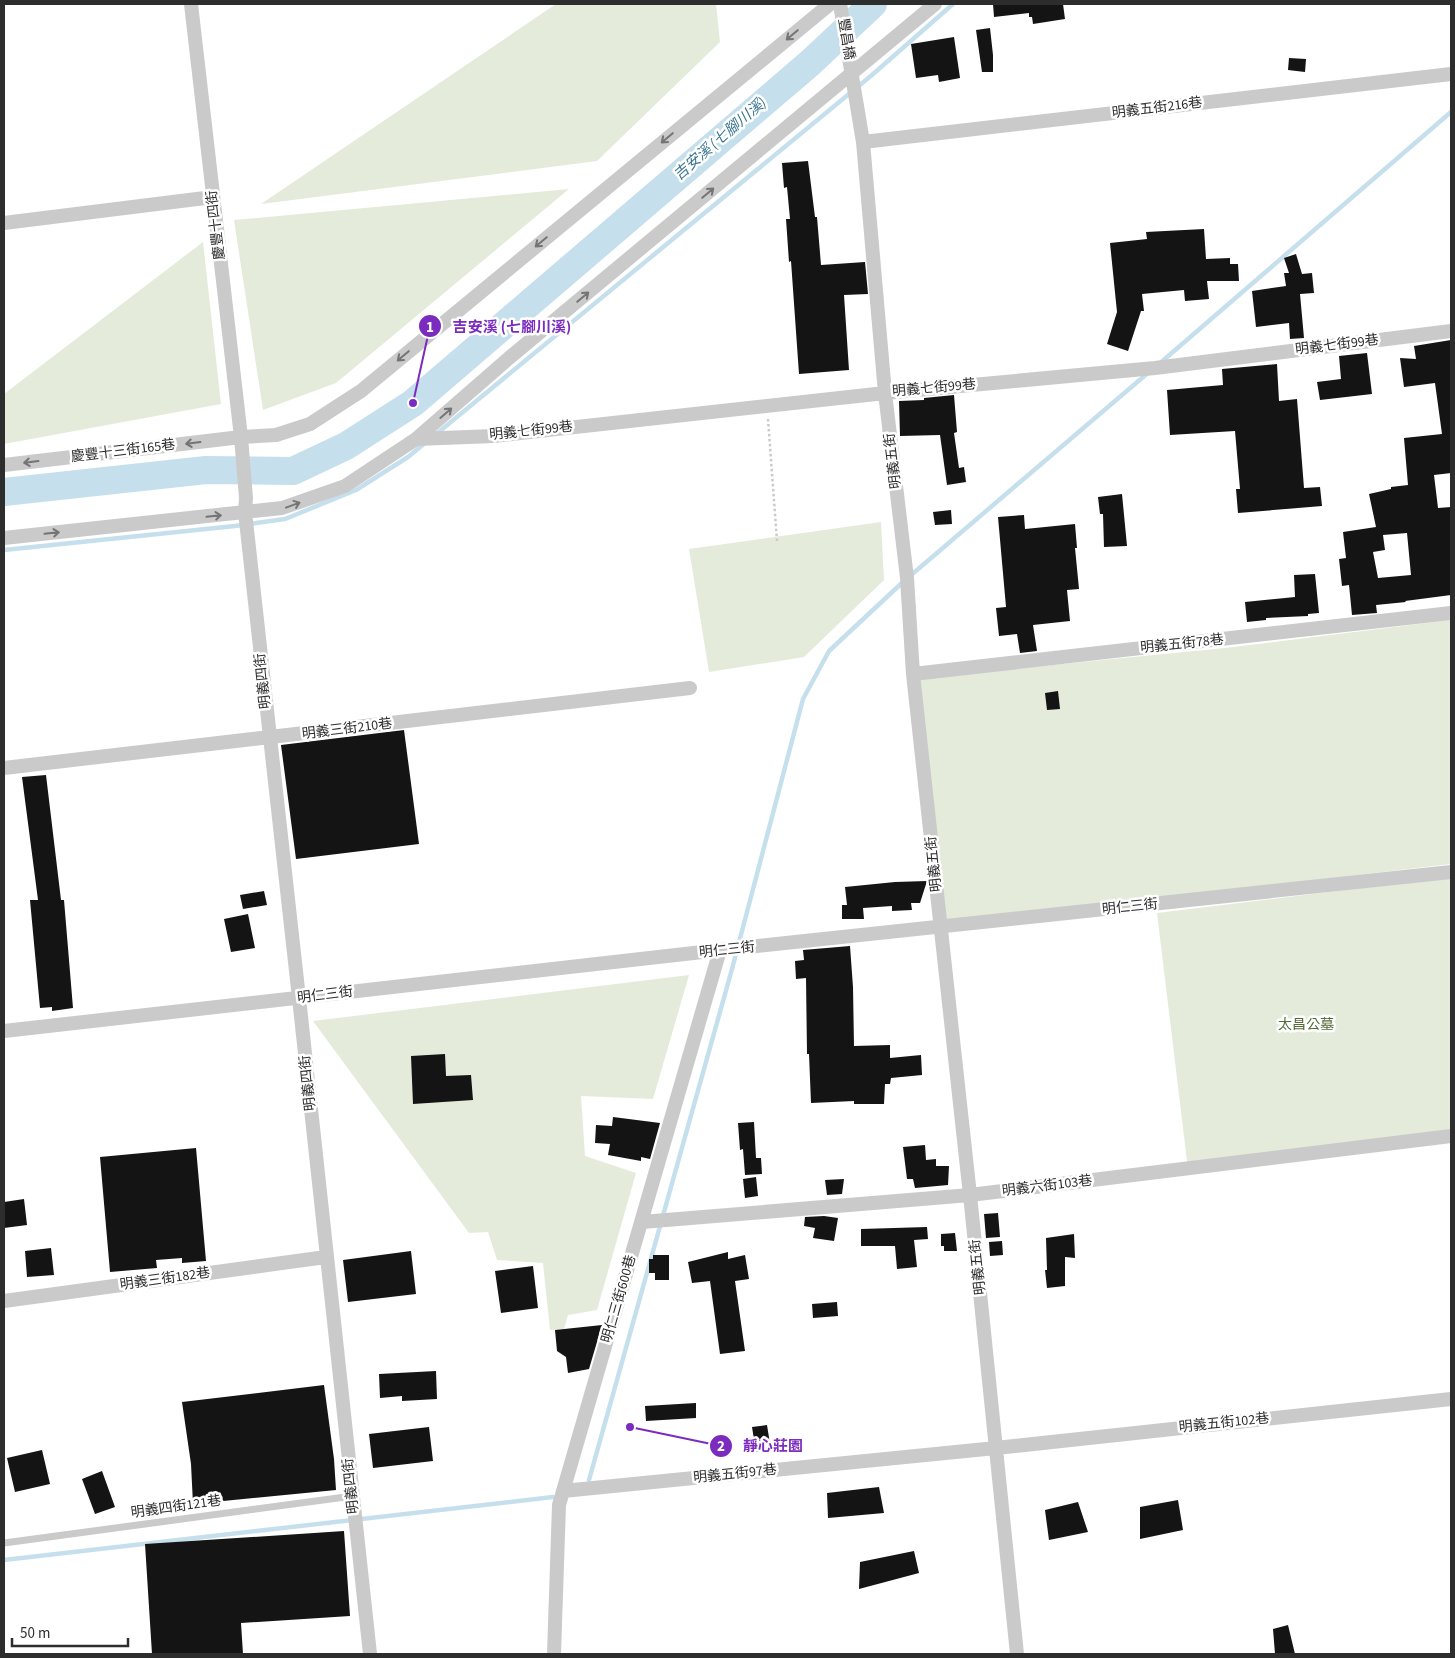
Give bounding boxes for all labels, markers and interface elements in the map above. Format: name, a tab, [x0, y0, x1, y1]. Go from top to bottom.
street label: 豐昌橋	[833, 17, 859, 61]
one-way arrow	[786, 29, 799, 40]
water label: 吉安溪 (七腳川溪)	[669, 93, 771, 185]
street label: 明義五街216巷	[1111, 93, 1203, 123]
one-way arrow	[661, 133, 674, 144]
one-way arrow	[701, 187, 714, 198]
street label: 慶豐十四街	[202, 189, 230, 261]
one-way arrow	[535, 236, 548, 247]
one-way arrow	[576, 291, 589, 302]
callout: 吉安溪 (七腳川溪)	[418, 311, 581, 341]
text: 1	[426, 317, 434, 338]
text: 吉安溪 (七腳川溪)	[453, 317, 571, 338]
street label: 明義七街99巷	[1294, 330, 1380, 360]
one-way arrow	[396, 351, 409, 362]
street label: 明義七街99巷	[891, 374, 977, 402]
one-way arrow	[439, 408, 452, 419]
street label: 明義七街99巷	[488, 417, 574, 445]
street label: 明義五街	[880, 432, 906, 490]
street label: 慶豐十三街165巷	[70, 435, 176, 467]
one-way arrow	[185, 438, 201, 448]
one-way arrow	[24, 457, 40, 467]
one-way arrow	[285, 500, 300, 509]
one-way arrow	[205, 511, 221, 521]
one-way arrow	[44, 528, 60, 538]
street label: 明義五街78巷	[1139, 630, 1225, 658]
street label: 明義四街	[250, 652, 276, 710]
street label: 明義三街210巷	[301, 714, 393, 744]
street label: 明義五街	[921, 835, 947, 893]
street label: 明仁三街	[1101, 894, 1159, 920]
street label: 明仁三街	[698, 937, 756, 963]
street label: 明仁三街	[296, 982, 354, 1008]
park label: 太昌公墓	[1278, 1015, 1334, 1035]
street label: 明義四街	[295, 1054, 321, 1112]
street label: 明義六街103巷	[1001, 1171, 1093, 1201]
street label: 明義五街	[965, 1238, 991, 1296]
street label: 明仁三街600巷	[597, 1253, 641, 1345]
street label: 明義三街182巷	[119, 1263, 211, 1295]
street label: 明義五街102巷	[1178, 1408, 1270, 1438]
callout: 靜心莊園	[708, 1431, 813, 1461]
text: 2	[717, 1436, 725, 1457]
text: 靜心莊園	[743, 1436, 803, 1457]
street label: 明義四街	[338, 1457, 364, 1515]
street label: 明義五街97巷	[692, 1460, 778, 1488]
street label: 明義四街121巷	[130, 1491, 222, 1523]
scale bar	[12, 1616, 129, 1648]
text: 50 m	[20, 1623, 50, 1644]

